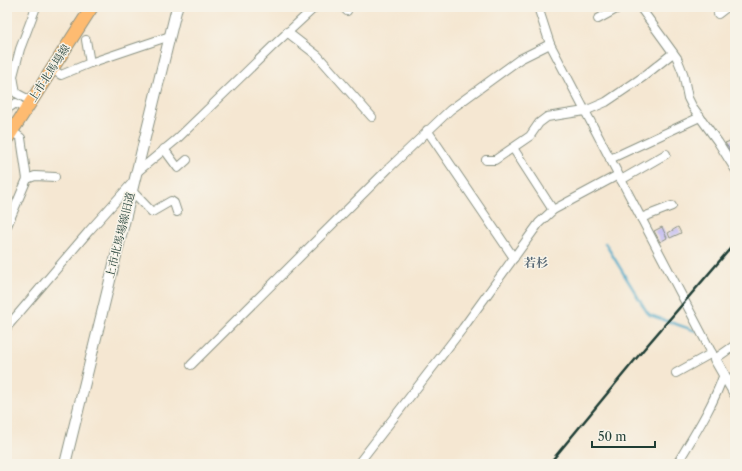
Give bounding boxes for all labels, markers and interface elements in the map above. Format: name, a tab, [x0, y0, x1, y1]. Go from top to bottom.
street label: 上市北馬場線	[25, 42, 73, 104]
street label: 上市北馬場線旧道	[103, 191, 137, 279]
district label: 若杉	[524, 255, 548, 270]
scale bar	[592, 423, 655, 449]
text: 50 m	[598, 429, 627, 444]

